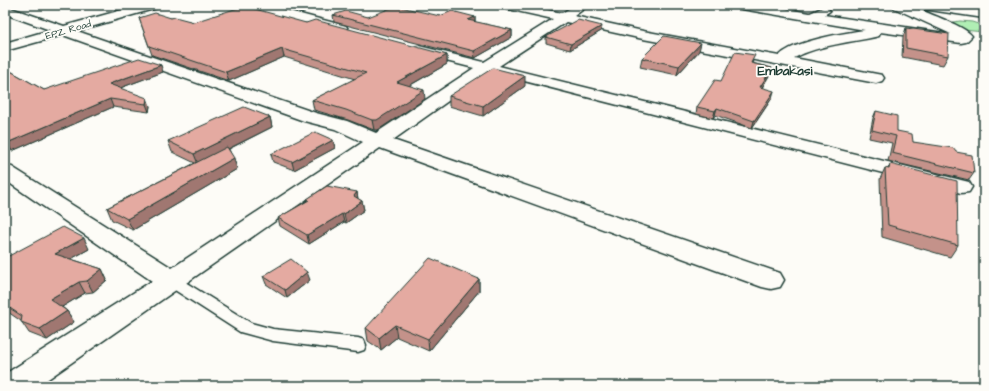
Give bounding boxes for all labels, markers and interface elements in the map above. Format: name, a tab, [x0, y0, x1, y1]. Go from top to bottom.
street label: EPZ Road	[44, 17, 93, 43]
district label: Embakasi	[758, 62, 813, 80]

